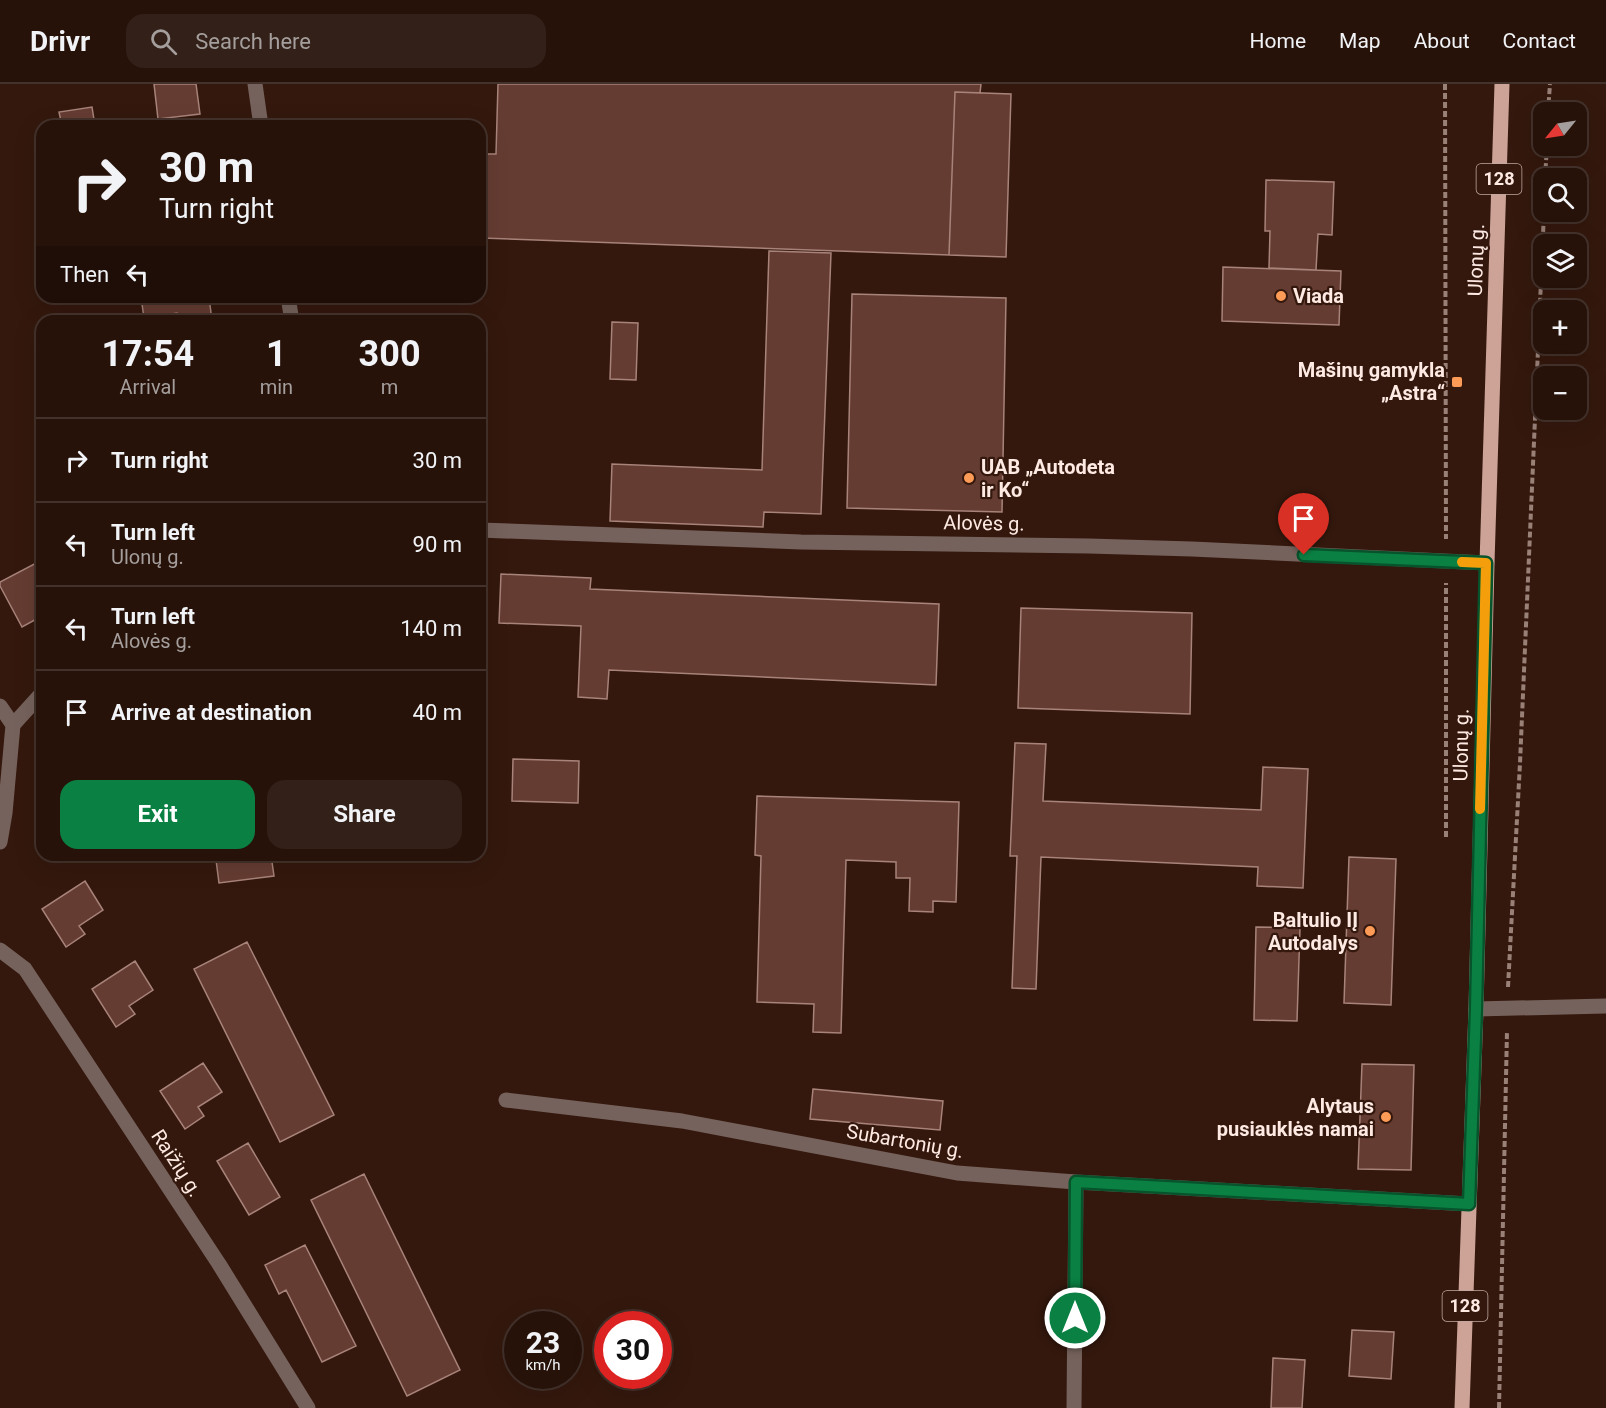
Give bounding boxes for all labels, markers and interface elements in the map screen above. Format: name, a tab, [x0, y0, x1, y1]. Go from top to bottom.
search box	[126, 14, 546, 68]
text: Drivr	[30, 25, 90, 58]
icon: search	[147, 25, 180, 58]
text: Search here	[195, 29, 311, 54]
text: Home	[1250, 29, 1306, 53]
text: Map	[1339, 29, 1381, 53]
text: About	[1414, 29, 1470, 53]
text: Contact	[1503, 29, 1576, 53]
north arrow	[1533, 102, 1587, 156]
map controls	[1533, 102, 1587, 420]
text: 30 m	[159, 143, 254, 192]
icon: right	[60, 144, 138, 222]
road number: 128	[1476, 164, 1522, 194]
button: search	[1533, 168, 1587, 222]
text: Turn right	[159, 193, 274, 225]
street label: Ulonų g.	[1463, 223, 1489, 297]
button: layers	[1533, 234, 1587, 288]
icon: left	[121, 258, 154, 291]
text: Then	[60, 262, 109, 287]
place label: Viada	[1293, 284, 1344, 308]
marker: Viada	[1274, 289, 1288, 303]
button: +	[1533, 300, 1587, 354]
text: 17:54	[101, 333, 194, 375]
text: 1	[266, 333, 287, 375]
text: 300	[359, 333, 421, 375]
place label: Mašinų gamykla „Astra“	[1298, 358, 1445, 405]
button: −	[1533, 366, 1587, 420]
text: Arrival	[119, 375, 176, 399]
text: min	[260, 375, 293, 399]
text: m	[381, 375, 398, 399]
marker: Mašinų gamykla „Astra“	[1450, 375, 1464, 389]
icon: right	[60, 444, 93, 477]
text: Turn right	[111, 448, 208, 473]
text: 30 m	[413, 448, 462, 473]
place label: UAB „Autodeta ir Ko“	[981, 455, 1115, 502]
marker: UAB „Autodeta ir Ko“	[962, 471, 976, 485]
pin	[1278, 493, 1329, 555]
icon: arrive	[1287, 502, 1320, 535]
street label: Alovės g.	[943, 510, 1025, 536]
text: Turn left	[111, 520, 195, 545]
icon: left	[60, 528, 93, 561]
text: 90 m	[413, 532, 462, 557]
text: Ulonų g.	[111, 545, 184, 569]
text: Turn left	[111, 604, 195, 629]
icon: left	[60, 612, 93, 645]
text: 140 m	[400, 616, 462, 641]
text: Alovės g.	[111, 629, 192, 653]
icon: arrive	[60, 696, 93, 729]
text: Arrive at destination	[111, 700, 312, 725]
text: 40 m	[413, 700, 462, 725]
street label: Ulonų g.	[1448, 708, 1474, 782]
button: Exit	[60, 780, 255, 849]
button: Share	[267, 780, 462, 849]
place label: Baltulio IĮ Autodalys	[1268, 908, 1358, 955]
marker: Baltulio IĮ Autodalys	[1363, 924, 1377, 938]
place label: Alytaus pusiauklės namai	[1217, 1094, 1374, 1141]
marker: Alytaus pusiauklės namai	[1379, 1110, 1393, 1124]
street label: Subartonių g.	[845, 1119, 965, 1163]
street label: Raižių g.	[146, 1125, 208, 1201]
position arrow	[1043, 1286, 1107, 1350]
road number: 128	[1442, 1291, 1488, 1321]
speed limit sign: 30	[594, 1311, 672, 1389]
text: 23	[526, 1325, 560, 1360]
text: km/h	[525, 1356, 561, 1374]

